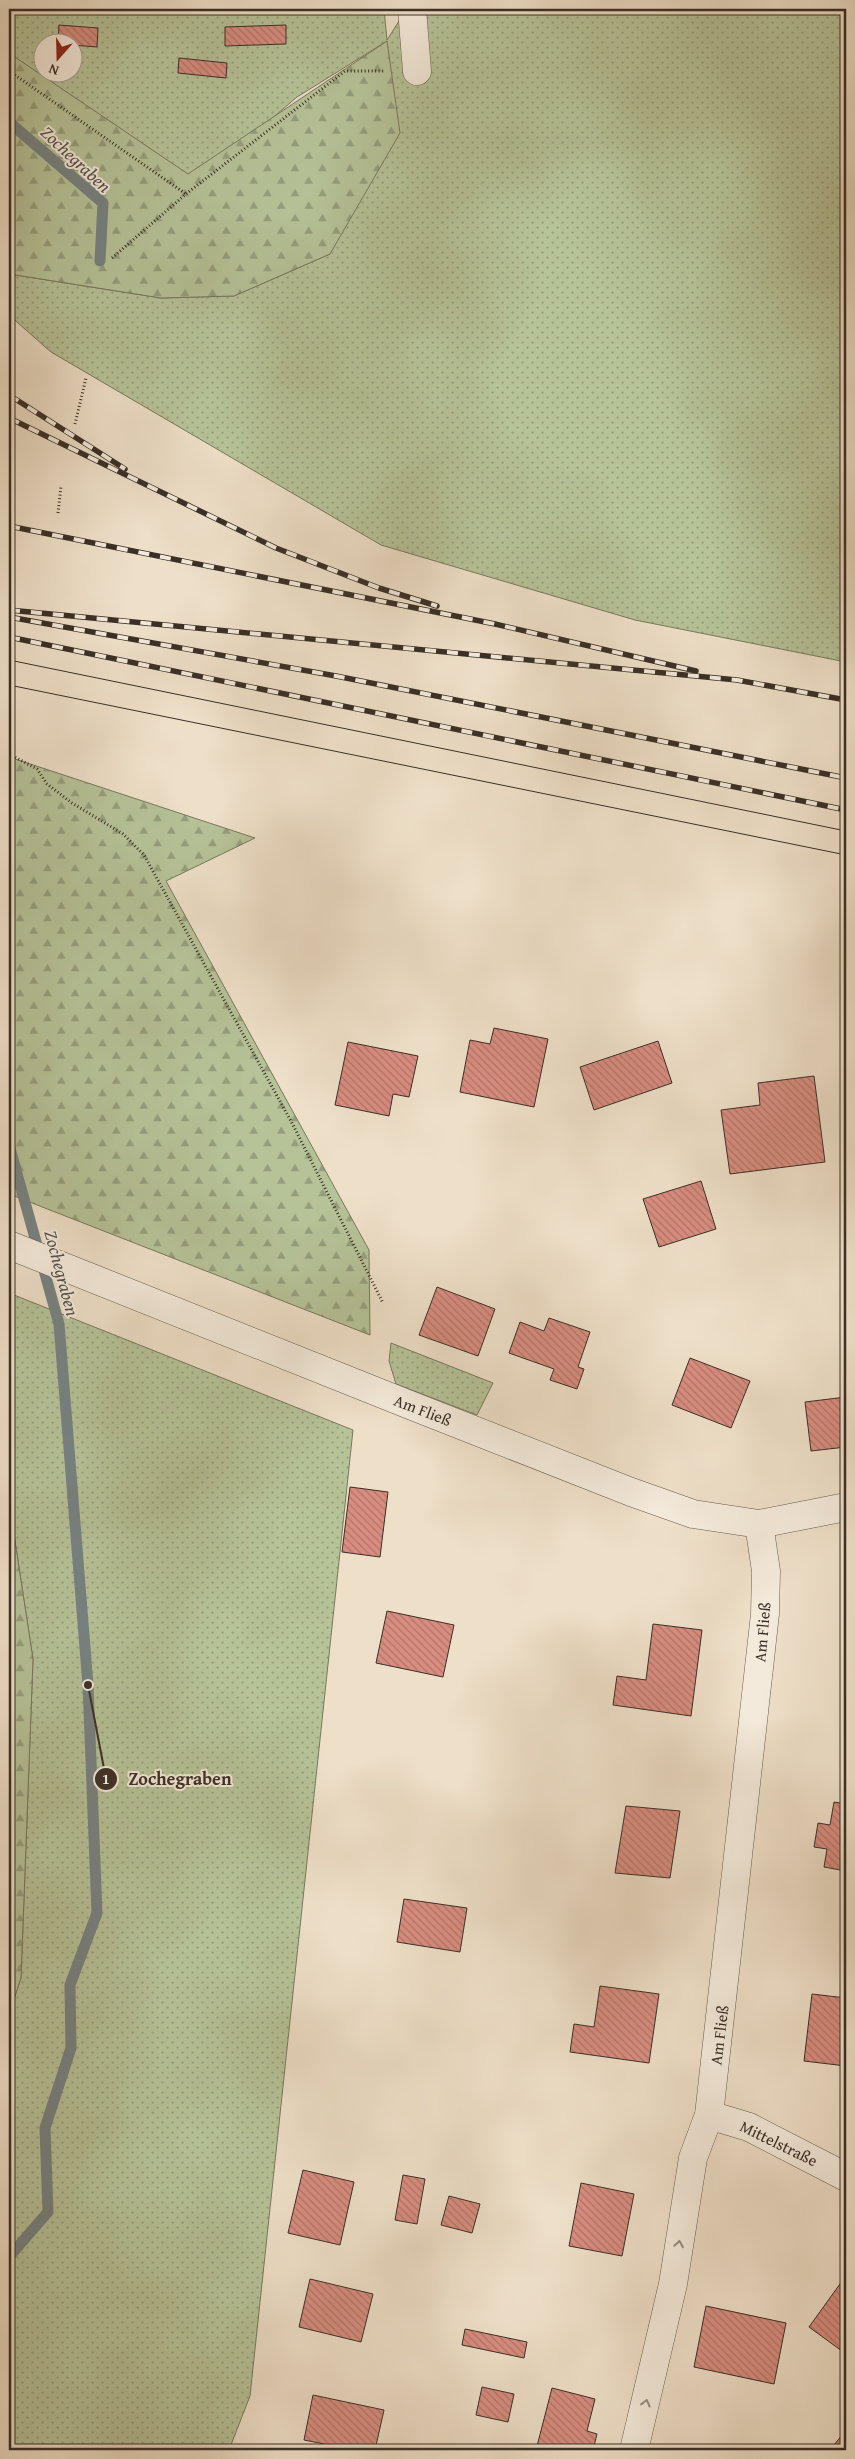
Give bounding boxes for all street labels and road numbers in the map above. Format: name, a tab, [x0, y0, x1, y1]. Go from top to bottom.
street label: Am Fließ	[391, 1388, 455, 1432]
street label: Am Fließ	[747, 1601, 777, 1663]
street label: Am Fließ	[703, 2004, 735, 2066]
street label: Mittelstraße	[736, 2114, 822, 2172]

